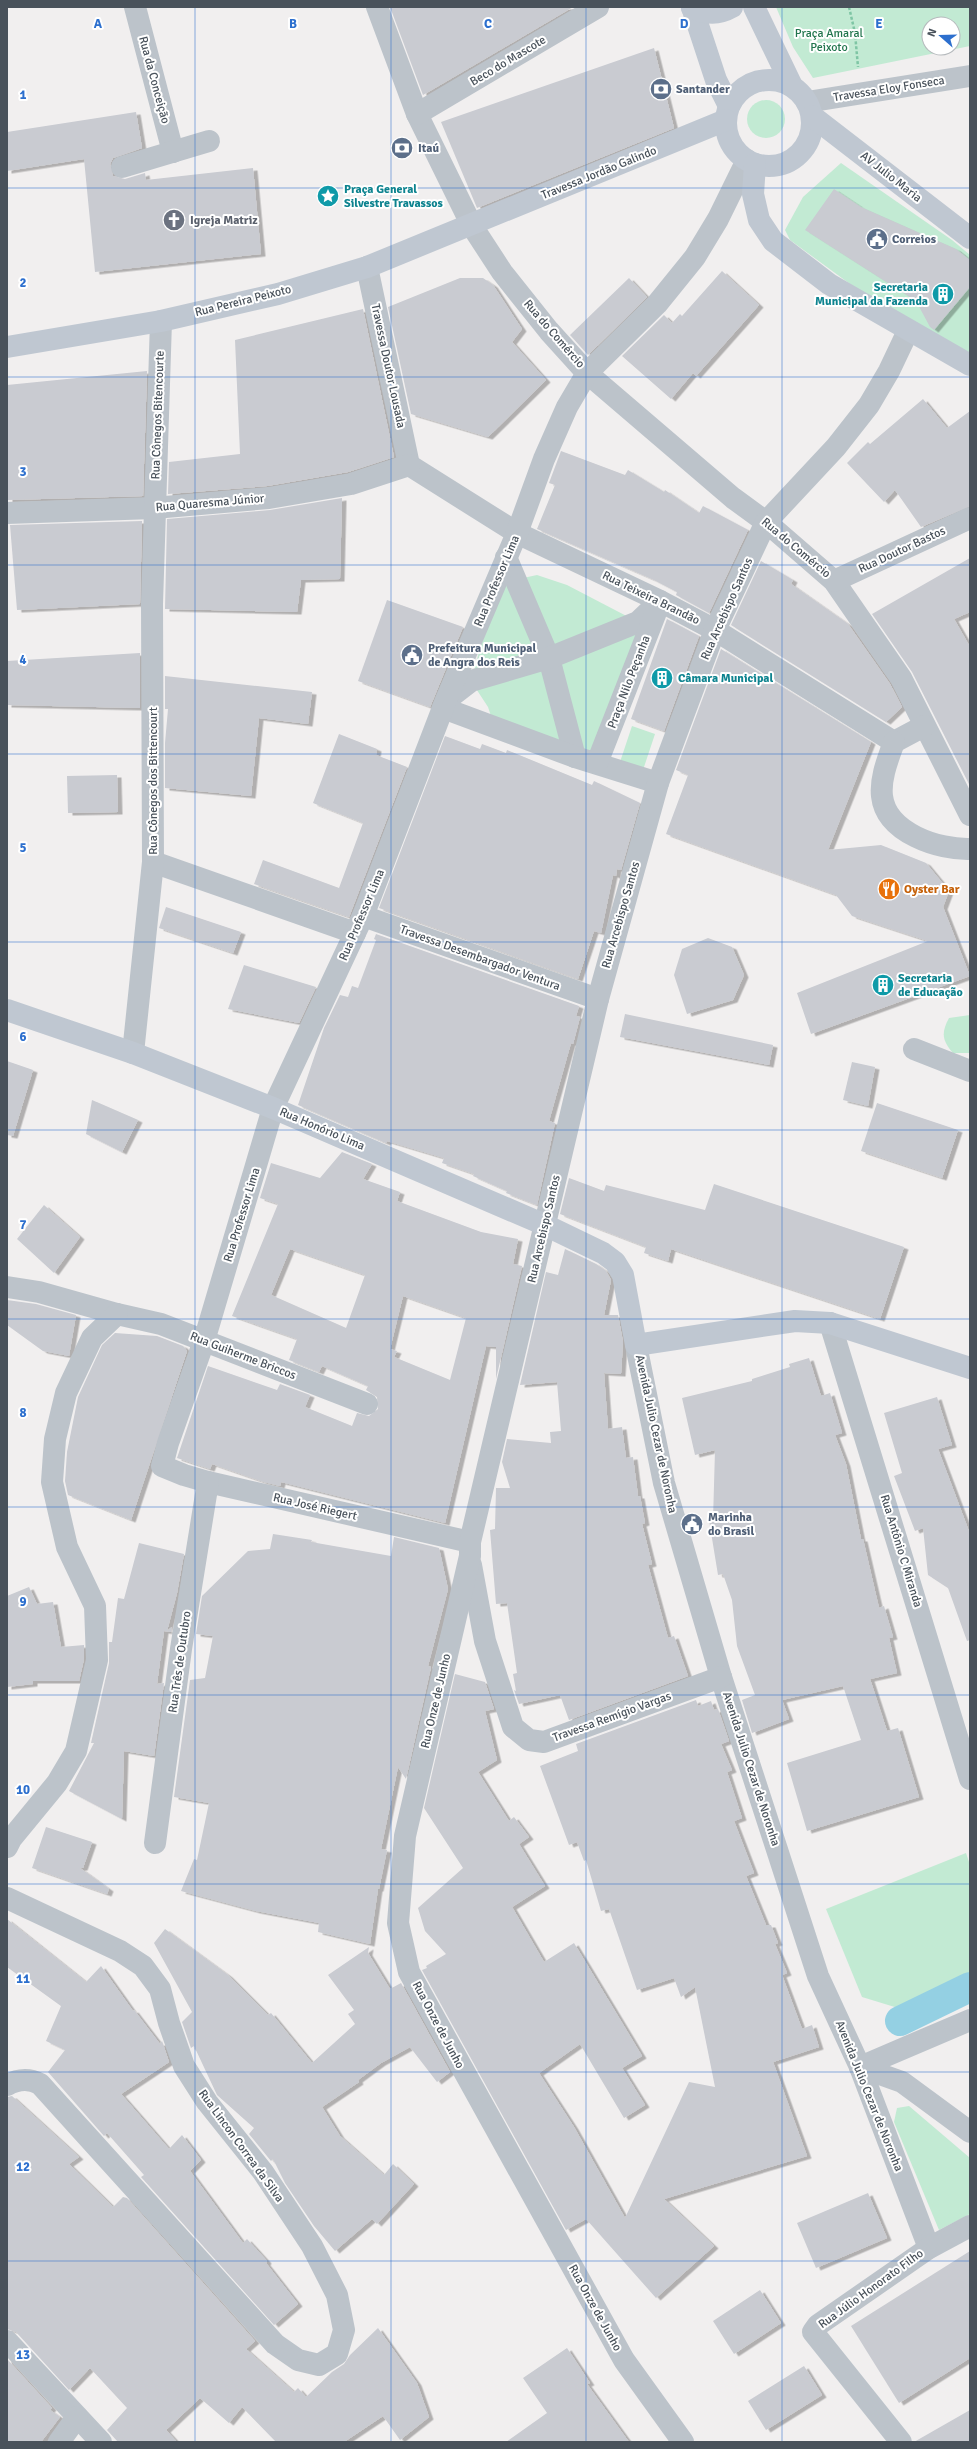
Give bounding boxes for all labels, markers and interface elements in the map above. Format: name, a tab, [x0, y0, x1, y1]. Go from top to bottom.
text: A	[94, 16, 103, 32]
text: B	[289, 16, 297, 32]
text: C	[484, 16, 492, 32]
text: D	[680, 16, 689, 32]
text: E	[875, 16, 883, 32]
north arrow	[921, 16, 961, 56]
park label: Praça Amaral Peixoto	[795, 26, 864, 55]
text: N	[925, 27, 939, 39]
street label: Beco do Mascote	[467, 32, 549, 90]
street label: Rua da Conceição	[135, 35, 173, 125]
street label: Travessa Eloy Fonseca	[832, 73, 946, 105]
bank icon: Santander	[648, 76, 674, 102]
place label: Santander	[676, 82, 730, 97]
text: 1	[19, 87, 27, 103]
bank icon: Itaú	[389, 135, 415, 161]
place label: Itaú	[418, 141, 439, 156]
street label: Travessa Jordão Galindo	[539, 143, 659, 203]
street label: AV Julio Maria	[857, 148, 925, 206]
place label: Praça General Silvestre Travassos	[344, 182, 443, 211]
place icon: Praça General Silvestre Travassos	[315, 183, 341, 209]
church icon: Igreja Matriz	[161, 207, 187, 233]
place label: Igreja Matriz	[190, 213, 258, 228]
public building icon: Correios	[864, 226, 890, 252]
place label: Correios	[892, 232, 937, 247]
text: 2	[19, 275, 27, 291]
place label: Secretaria Municipal da Fazenda	[815, 280, 928, 309]
building icon: Secretaria Municipal da Fazenda	[930, 281, 956, 307]
street label: Rua Pereira Peixoto	[193, 282, 293, 320]
street label: Rua do Comércio	[520, 297, 588, 371]
street label: Travessa Doutor Lousada	[368, 303, 408, 429]
street label: Rua Cônegos Bitencourte	[148, 350, 168, 480]
text: 3	[19, 464, 27, 480]
street label: Rua Quaresma Júnior	[155, 491, 265, 515]
street label: Rua do Comércio	[758, 515, 834, 581]
street label: Rua Doutor Bastos	[856, 523, 948, 577]
street label: Rua Professor Lima	[471, 533, 523, 629]
street label: Rua Arcebispo Santos	[698, 556, 756, 662]
street label: Rua Teixeira Brandão	[600, 568, 702, 628]
street label: Praça Nilo Peçanha	[604, 633, 654, 731]
place label: Prefeitura Municipal de Angra dos Reis	[428, 641, 536, 670]
public building icon: Prefeitura Municipal de Angra dos Reis	[399, 642, 425, 668]
text: 4	[19, 652, 27, 668]
building icon: Câmara Municipal	[649, 665, 675, 691]
place label: Câmara Municipal	[678, 671, 773, 686]
street label: Rua Cônegos dos Bittencourt	[146, 707, 161, 855]
text: 5	[19, 840, 27, 856]
street label: Rua Arcebispo Santos	[599, 860, 643, 970]
street label: Rua Professor Lima	[336, 867, 388, 963]
restaurant icon: Oyster Bar	[876, 876, 902, 902]
place label: Oyster Bar	[904, 882, 960, 897]
street label: Travessa Desembargador Ventura	[398, 922, 562, 994]
place label: Secretaria de Educação	[898, 971, 963, 1000]
building icon: Secretaria de Educação	[870, 972, 896, 998]
text: 6	[19, 1029, 27, 1045]
street label: Rua Honório Lima	[277, 1104, 367, 1154]
street label: Rua Professor Lima	[221, 1166, 263, 1264]
street label: Rua Arcebispo Santos	[524, 1174, 564, 1284]
text: 7	[19, 1217, 27, 1233]
street label: Rua Guiherme Briccos	[188, 1329, 298, 1383]
street label: Avenida Julio Cezar de Noronha	[632, 1353, 680, 1515]
text: 8	[19, 1405, 27, 1421]
street label: Rua José Riegert	[272, 1490, 358, 1524]
street label: Rua Antônio C Miranda	[877, 1493, 925, 1609]
place label: Marinha do Brasil	[708, 1510, 754, 1539]
public building icon: Marinha do Brasil	[679, 1511, 705, 1537]
text: 9	[19, 1594, 27, 1610]
street label: Rua Três de Outubro	[165, 1610, 195, 1714]
street label: Rua Onze de Junho	[418, 1652, 454, 1750]
street label: Travessa Remígio Vargas	[551, 1689, 673, 1745]
street label: Avenida Julio Cezar de Noronha	[719, 1690, 783, 1848]
text: 10	[16, 1782, 30, 1798]
text: 11	[16, 1971, 30, 1987]
street label: Rua Onze de Junho	[409, 1979, 467, 2071]
street label: Avenida Julio Cezar de Noronha	[832, 2018, 906, 2174]
street label: Rua Lincon Correa da Silva	[195, 2087, 287, 2205]
text: 12	[16, 2159, 30, 2175]
street label: Rua Júlio Honorato Filho	[816, 2246, 926, 2332]
street label: Rua Onze de Junho	[565, 2262, 625, 2354]
text: 13	[16, 2347, 30, 2363]

